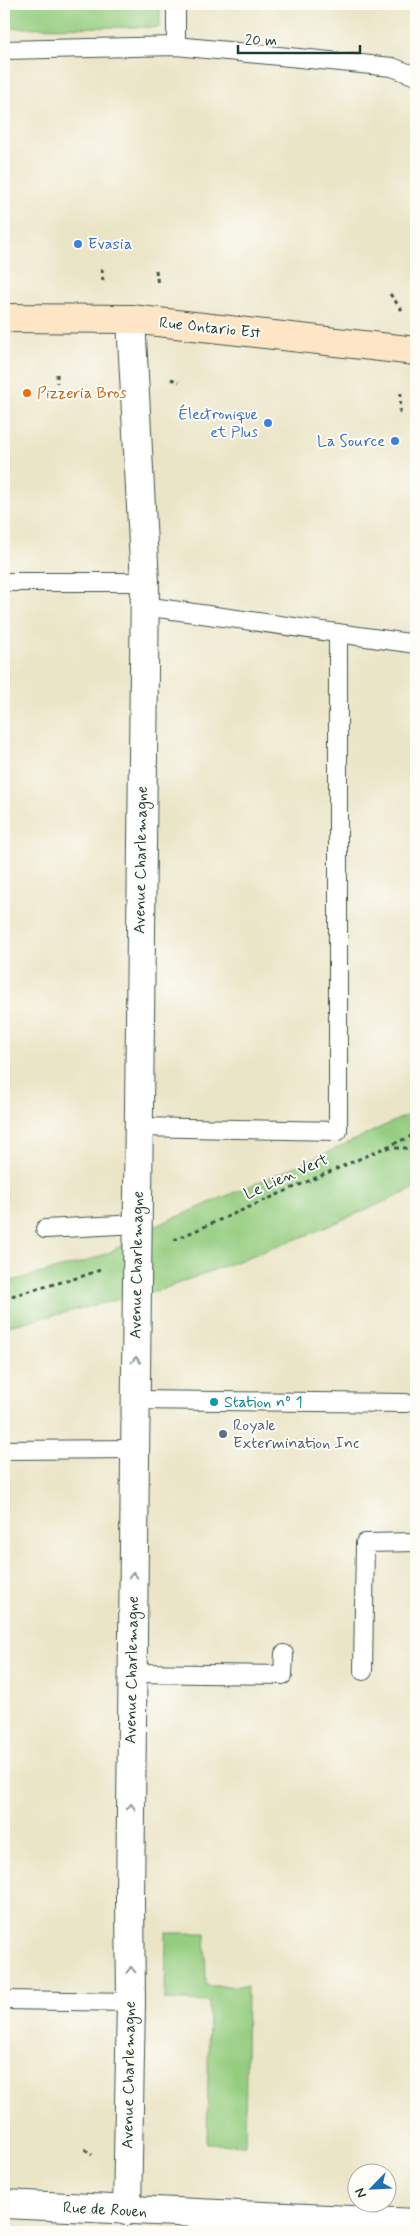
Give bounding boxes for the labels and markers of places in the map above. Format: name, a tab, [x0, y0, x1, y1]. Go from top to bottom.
place label: Evasia	[88, 234, 132, 255]
marker: Evasia	[72, 238, 84, 250]
place label: Pizzeria Bros	[37, 383, 126, 404]
marker: Pizzeria Bros	[21, 387, 33, 399]
place label: Électronique et Plus	[178, 404, 258, 443]
marker: Électronique et Plus	[262, 417, 274, 429]
place label: La Source	[317, 431, 385, 452]
marker: La Source	[389, 435, 401, 447]
place label: Station nº 1	[224, 1392, 303, 1413]
marker: Station nº 1	[208, 1396, 220, 1408]
place label: Royale Extermination Inc	[233, 1415, 359, 1454]
marker: Royale Extermination Inc	[217, 1428, 229, 1440]

